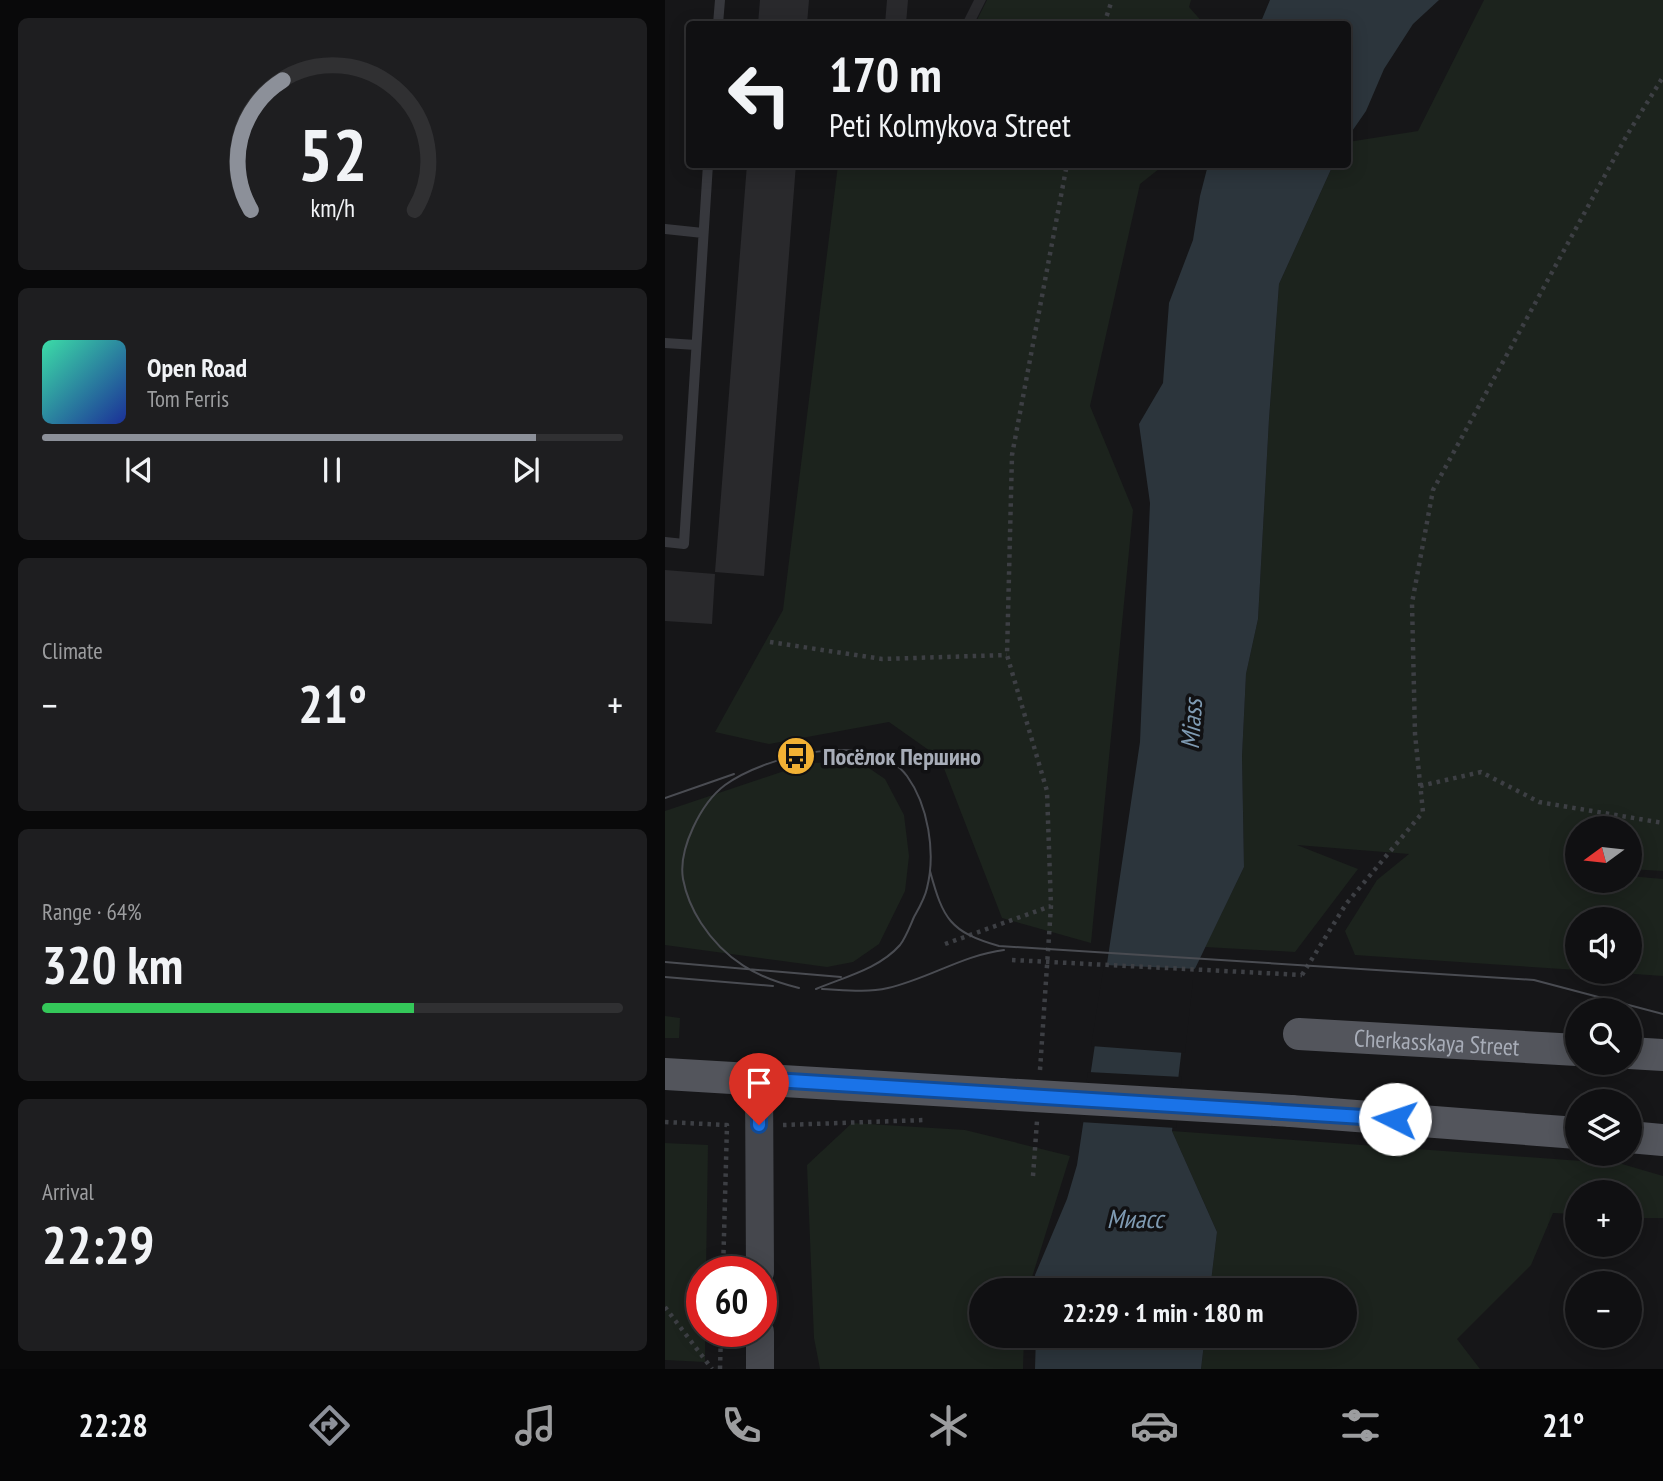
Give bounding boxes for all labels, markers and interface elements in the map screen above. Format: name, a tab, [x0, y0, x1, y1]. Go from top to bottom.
text: 170 m	[829, 42, 942, 106]
icon: left	[714, 49, 805, 140]
text: Peti Kolmykova Street	[829, 104, 1071, 146]
text: 52	[298, 106, 367, 200]
text: km/h	[310, 192, 355, 224]
text: Open Road	[147, 351, 247, 384]
text: Tom Ferris	[147, 384, 229, 413]
icon: previous	[120, 451, 158, 489]
icon: pause	[313, 451, 351, 489]
icon: next	[507, 451, 545, 489]
text: Climate	[42, 636, 103, 665]
text: 21°	[298, 670, 367, 737]
text: −	[42, 680, 58, 729]
text: +	[607, 680, 623, 729]
water label: Miass	[1173, 696, 1209, 750]
bus stop icon: Посёлок Першино	[775, 735, 817, 777]
place label: Посёлок Першино	[823, 741, 981, 772]
north arrow	[1565, 816, 1641, 892]
map controls	[1565, 816, 1642, 1348]
text: Range · 64%	[42, 897, 142, 926]
button: sound	[1565, 907, 1642, 984]
text: 320 km	[42, 931, 183, 998]
button: search	[1565, 998, 1642, 1075]
street label: Cherkasskaya Street	[1353, 1022, 1521, 1062]
pin	[729, 1053, 789, 1125]
icon: arrive	[740, 1064, 778, 1102]
position arrow	[1358, 1082, 1432, 1156]
button: layers	[1565, 1089, 1642, 1166]
text: Arrival	[42, 1177, 94, 1206]
button: +	[1565, 1180, 1642, 1257]
water label: Миасс	[1107, 1202, 1166, 1235]
text: 22:29	[42, 1211, 154, 1278]
speed limit sign: 60	[686, 1256, 777, 1347]
button: −	[1565, 1271, 1642, 1348]
text: 22:29 · 1 min · 180 m	[1063, 1296, 1263, 1329]
icon: directions	[305, 1401, 354, 1450]
icon: music	[511, 1401, 560, 1450]
icon: phone	[717, 1401, 766, 1450]
icon: climate	[924, 1401, 973, 1450]
icon: car	[1130, 1401, 1179, 1450]
icon: filters	[1336, 1401, 1385, 1450]
text: 22:28	[79, 1404, 148, 1446]
text: 21°	[1542, 1404, 1584, 1446]

